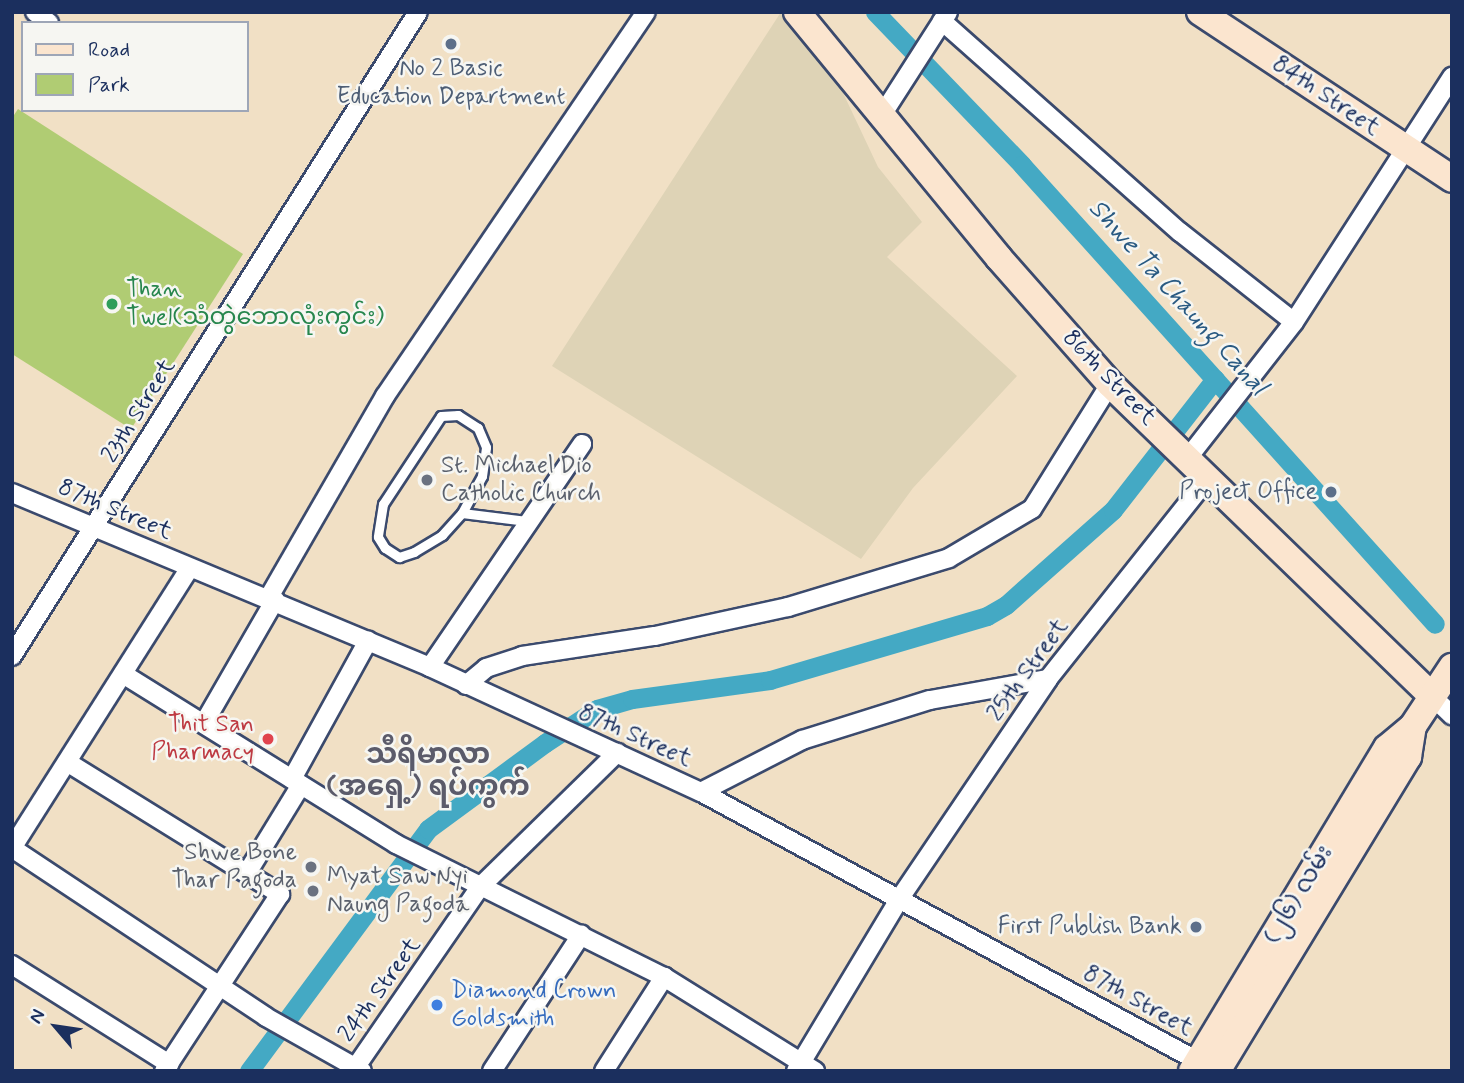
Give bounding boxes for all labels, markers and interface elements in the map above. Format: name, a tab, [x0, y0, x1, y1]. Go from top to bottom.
legend	[21, 21, 248, 112]
text: Road	[88, 36, 130, 64]
marker: No 2 Basic Education Department	[443, 36, 459, 52]
street label: 84th Street	[1267, 50, 1385, 142]
place label: No 2 Basic Education Department	[330, 55, 572, 111]
text: Park	[88, 71, 130, 99]
water label: Shwe Ta Chaung Canal	[1079, 192, 1275, 404]
place label: Than Twel(သံတွဲဘောလုံးကွင်း)	[126, 276, 384, 332]
marker: Than Twel(သံတွဲဘောလုံးကွင်း)	[104, 296, 120, 312]
street label: 86th Street	[1056, 324, 1162, 432]
street label: 23th Street	[96, 354, 182, 468]
place label: St. Michael Dio Catholic Church	[441, 452, 607, 508]
marker: St. Michael Dio Catholic Church	[419, 472, 435, 488]
street label: 87th Street	[54, 473, 176, 547]
place label: Project Office	[1179, 478, 1317, 506]
marker: Project Office	[1323, 484, 1339, 500]
street label: 25th Street	[981, 613, 1075, 727]
street label: 87th Street	[574, 698, 696, 774]
place label: Thit San Pharmacy	[151, 711, 254, 767]
marker: Thit San Pharmacy	[260, 731, 276, 747]
district label: သီရိမာလာ (အရှေ့) ရပ်ကွက်	[326, 739, 530, 805]
place label: Shwe Bone Thar Pagoda	[169, 839, 297, 895]
street label: (၂၆) လမ်း	[1258, 840, 1340, 950]
marker: Shwe Bone Thar Pagoda	[303, 859, 319, 875]
place label: Myat Saw Nyi Naung Pagoda	[327, 863, 470, 919]
marker: Myat Saw Nyi Naung Pagoda	[305, 883, 321, 899]
place label: First Publish Bank	[998, 913, 1182, 941]
marker: First Publish Bank	[1188, 919, 1204, 935]
street label: 24th Street	[333, 932, 427, 1048]
street label: 87th Street	[1078, 959, 1198, 1043]
place label: Diamond Crown Goldsmith	[451, 977, 619, 1033]
north arrow	[21, 992, 91, 1062]
marker: Diamond Crown Goldsmith	[429, 997, 445, 1013]
text: N	[23, 1005, 51, 1028]

